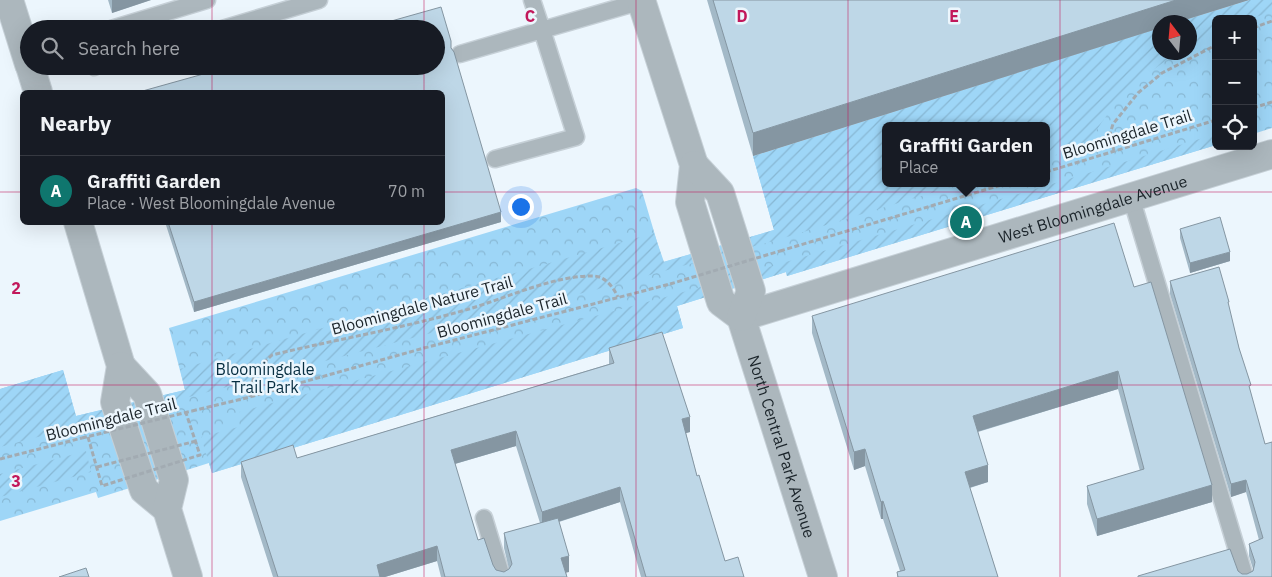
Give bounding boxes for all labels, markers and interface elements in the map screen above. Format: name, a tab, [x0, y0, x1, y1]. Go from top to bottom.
text: C	[525, 6, 535, 26]
text: D	[736, 6, 748, 26]
text: E	[949, 6, 959, 26]
north arrow	[1152, 15, 1197, 60]
map controls	[1212, 15, 1257, 150]
button: +	[1212, 15, 1257, 60]
search box	[20, 20, 445, 75]
icon: search	[38, 34, 66, 62]
text: Search here	[78, 36, 180, 60]
button: −	[1212, 60, 1257, 105]
street label: Bloomingdale Trail	[1060, 105, 1194, 163]
button: locate	[1212, 105, 1257, 150]
text: Nearby	[40, 109, 111, 137]
popup	[882, 122, 1050, 187]
text: Graffiti Garden	[899, 133, 1033, 157]
text: Place	[899, 157, 938, 177]
text: Graffiti Garden	[87, 169, 221, 193]
street label: West Bloomingdale Avenue	[996, 171, 1190, 247]
text: A	[51, 181, 61, 201]
text: 70 m	[388, 181, 425, 201]
text: Place · West Bloomingdale Avenue	[87, 193, 335, 213]
your location	[508, 194, 534, 220]
pin: A	[950, 203, 982, 241]
street label: Bloomingdale Nature Trail	[329, 271, 515, 339]
text: 2	[11, 278, 21, 298]
street label: Bloomingdale Trail	[435, 288, 569, 342]
street label: North Central Park Avenue	[744, 353, 820, 540]
park label: Bloomingdale Trail Park	[215, 359, 315, 397]
street label: Bloomingdale Trail	[44, 393, 178, 445]
text: 3	[11, 471, 21, 491]

